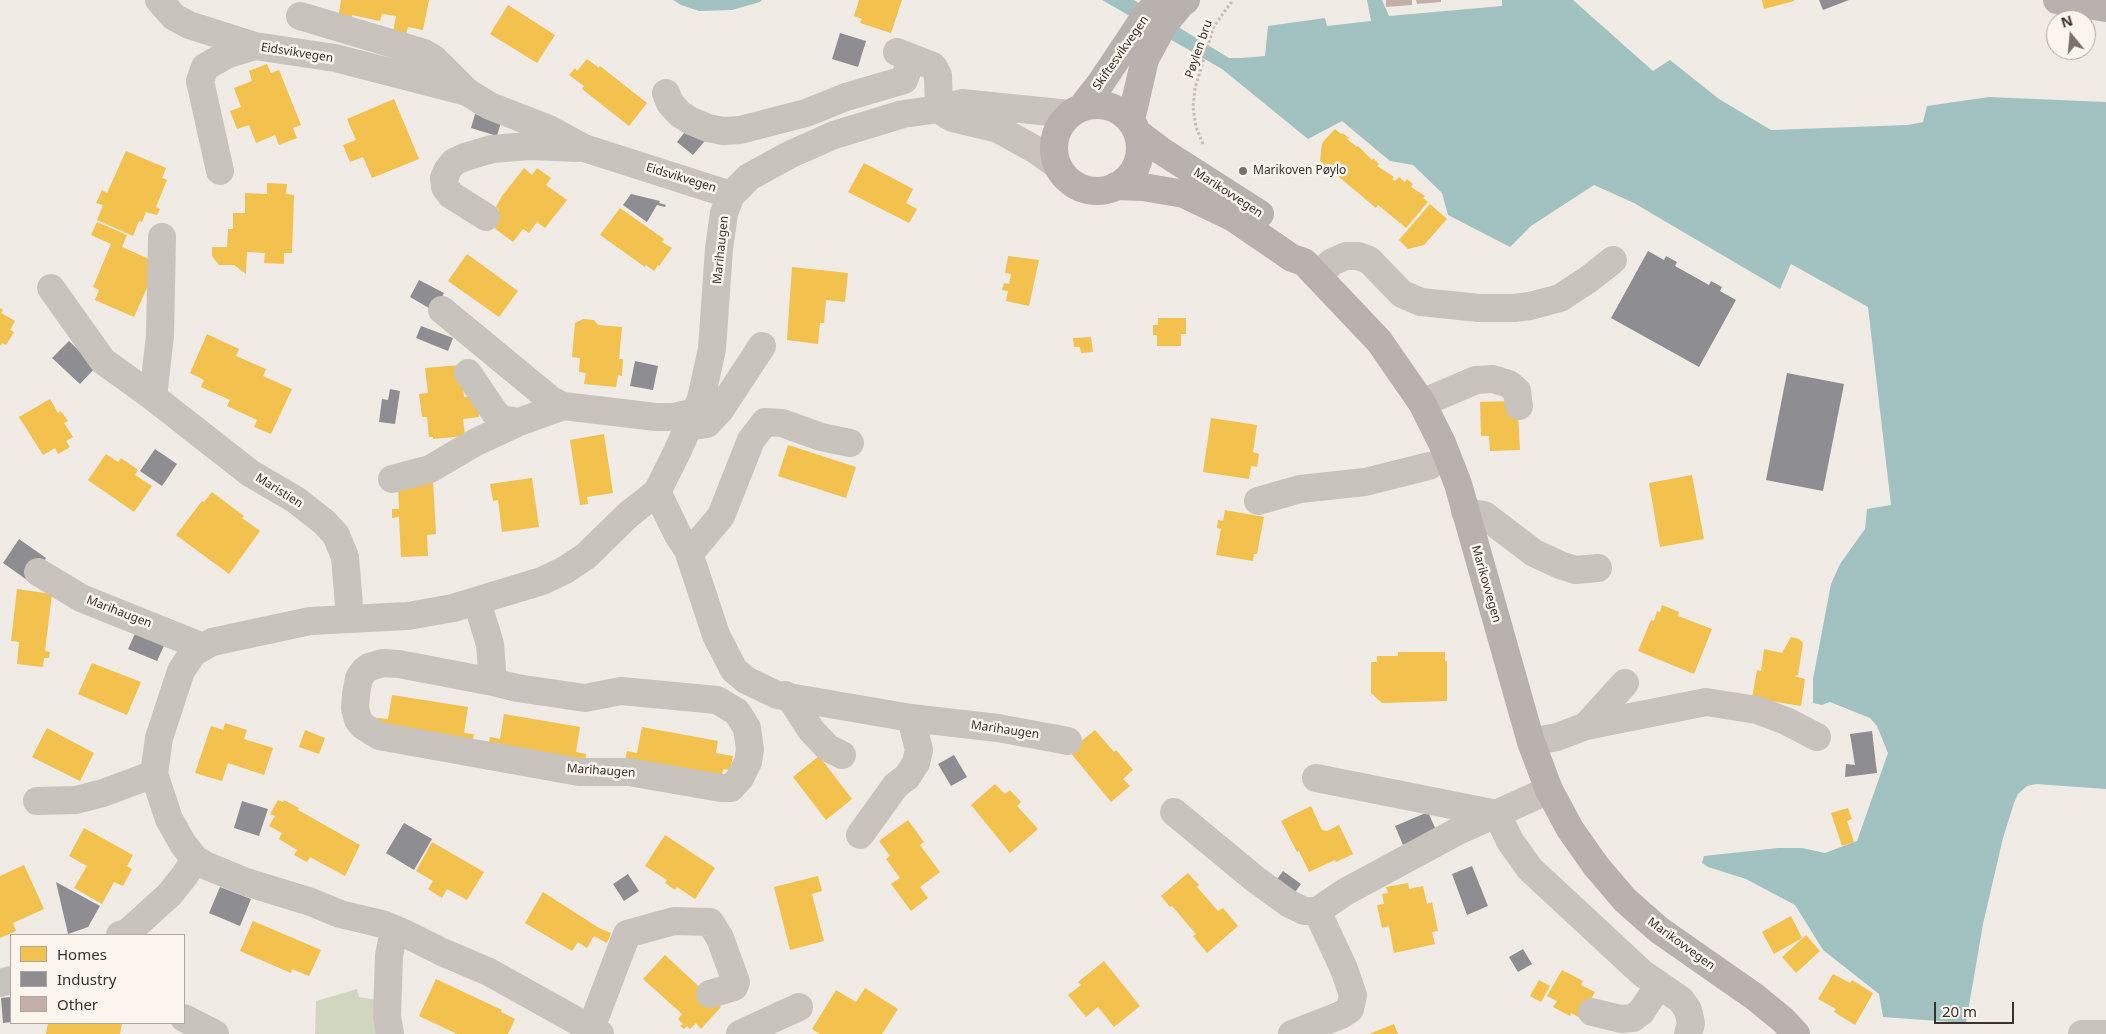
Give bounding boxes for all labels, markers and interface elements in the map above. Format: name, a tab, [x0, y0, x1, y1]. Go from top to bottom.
north arrow	[2046, 10, 2096, 60]
text: N	[2059, 10, 2075, 32]
street label: Skiftesvikvegen	[1090, 13, 1152, 93]
street label: Pøylen bru	[1182, 18, 1216, 80]
street label: Eidsvikvegen	[260, 40, 334, 66]
street label: Eidsvikvegen	[644, 160, 718, 196]
place label: Marikoven Pøylo	[1253, 164, 1346, 178]
street label: Marikovvegen	[1191, 165, 1265, 221]
marker: Marikoven Pøylo	[1237, 165, 1249, 177]
street label: Marihaugen	[710, 215, 732, 285]
street label: Maristien	[253, 471, 305, 511]
street label: Marikovvegen	[1468, 544, 1504, 624]
street label: Marihaugen	[84, 593, 154, 631]
street label: Marihaugen	[970, 718, 1040, 742]
street label: Marihaugen	[566, 761, 636, 781]
street label: Marikovvegen	[1645, 915, 1717, 973]
legend	[10, 934, 185, 1024]
text: Homes	[57, 944, 107, 964]
text: Industry	[57, 969, 116, 989]
scale bar	[1936, 992, 2016, 1024]
text: Other	[57, 994, 98, 1014]
text: 20 m	[1942, 1001, 1977, 1021]

